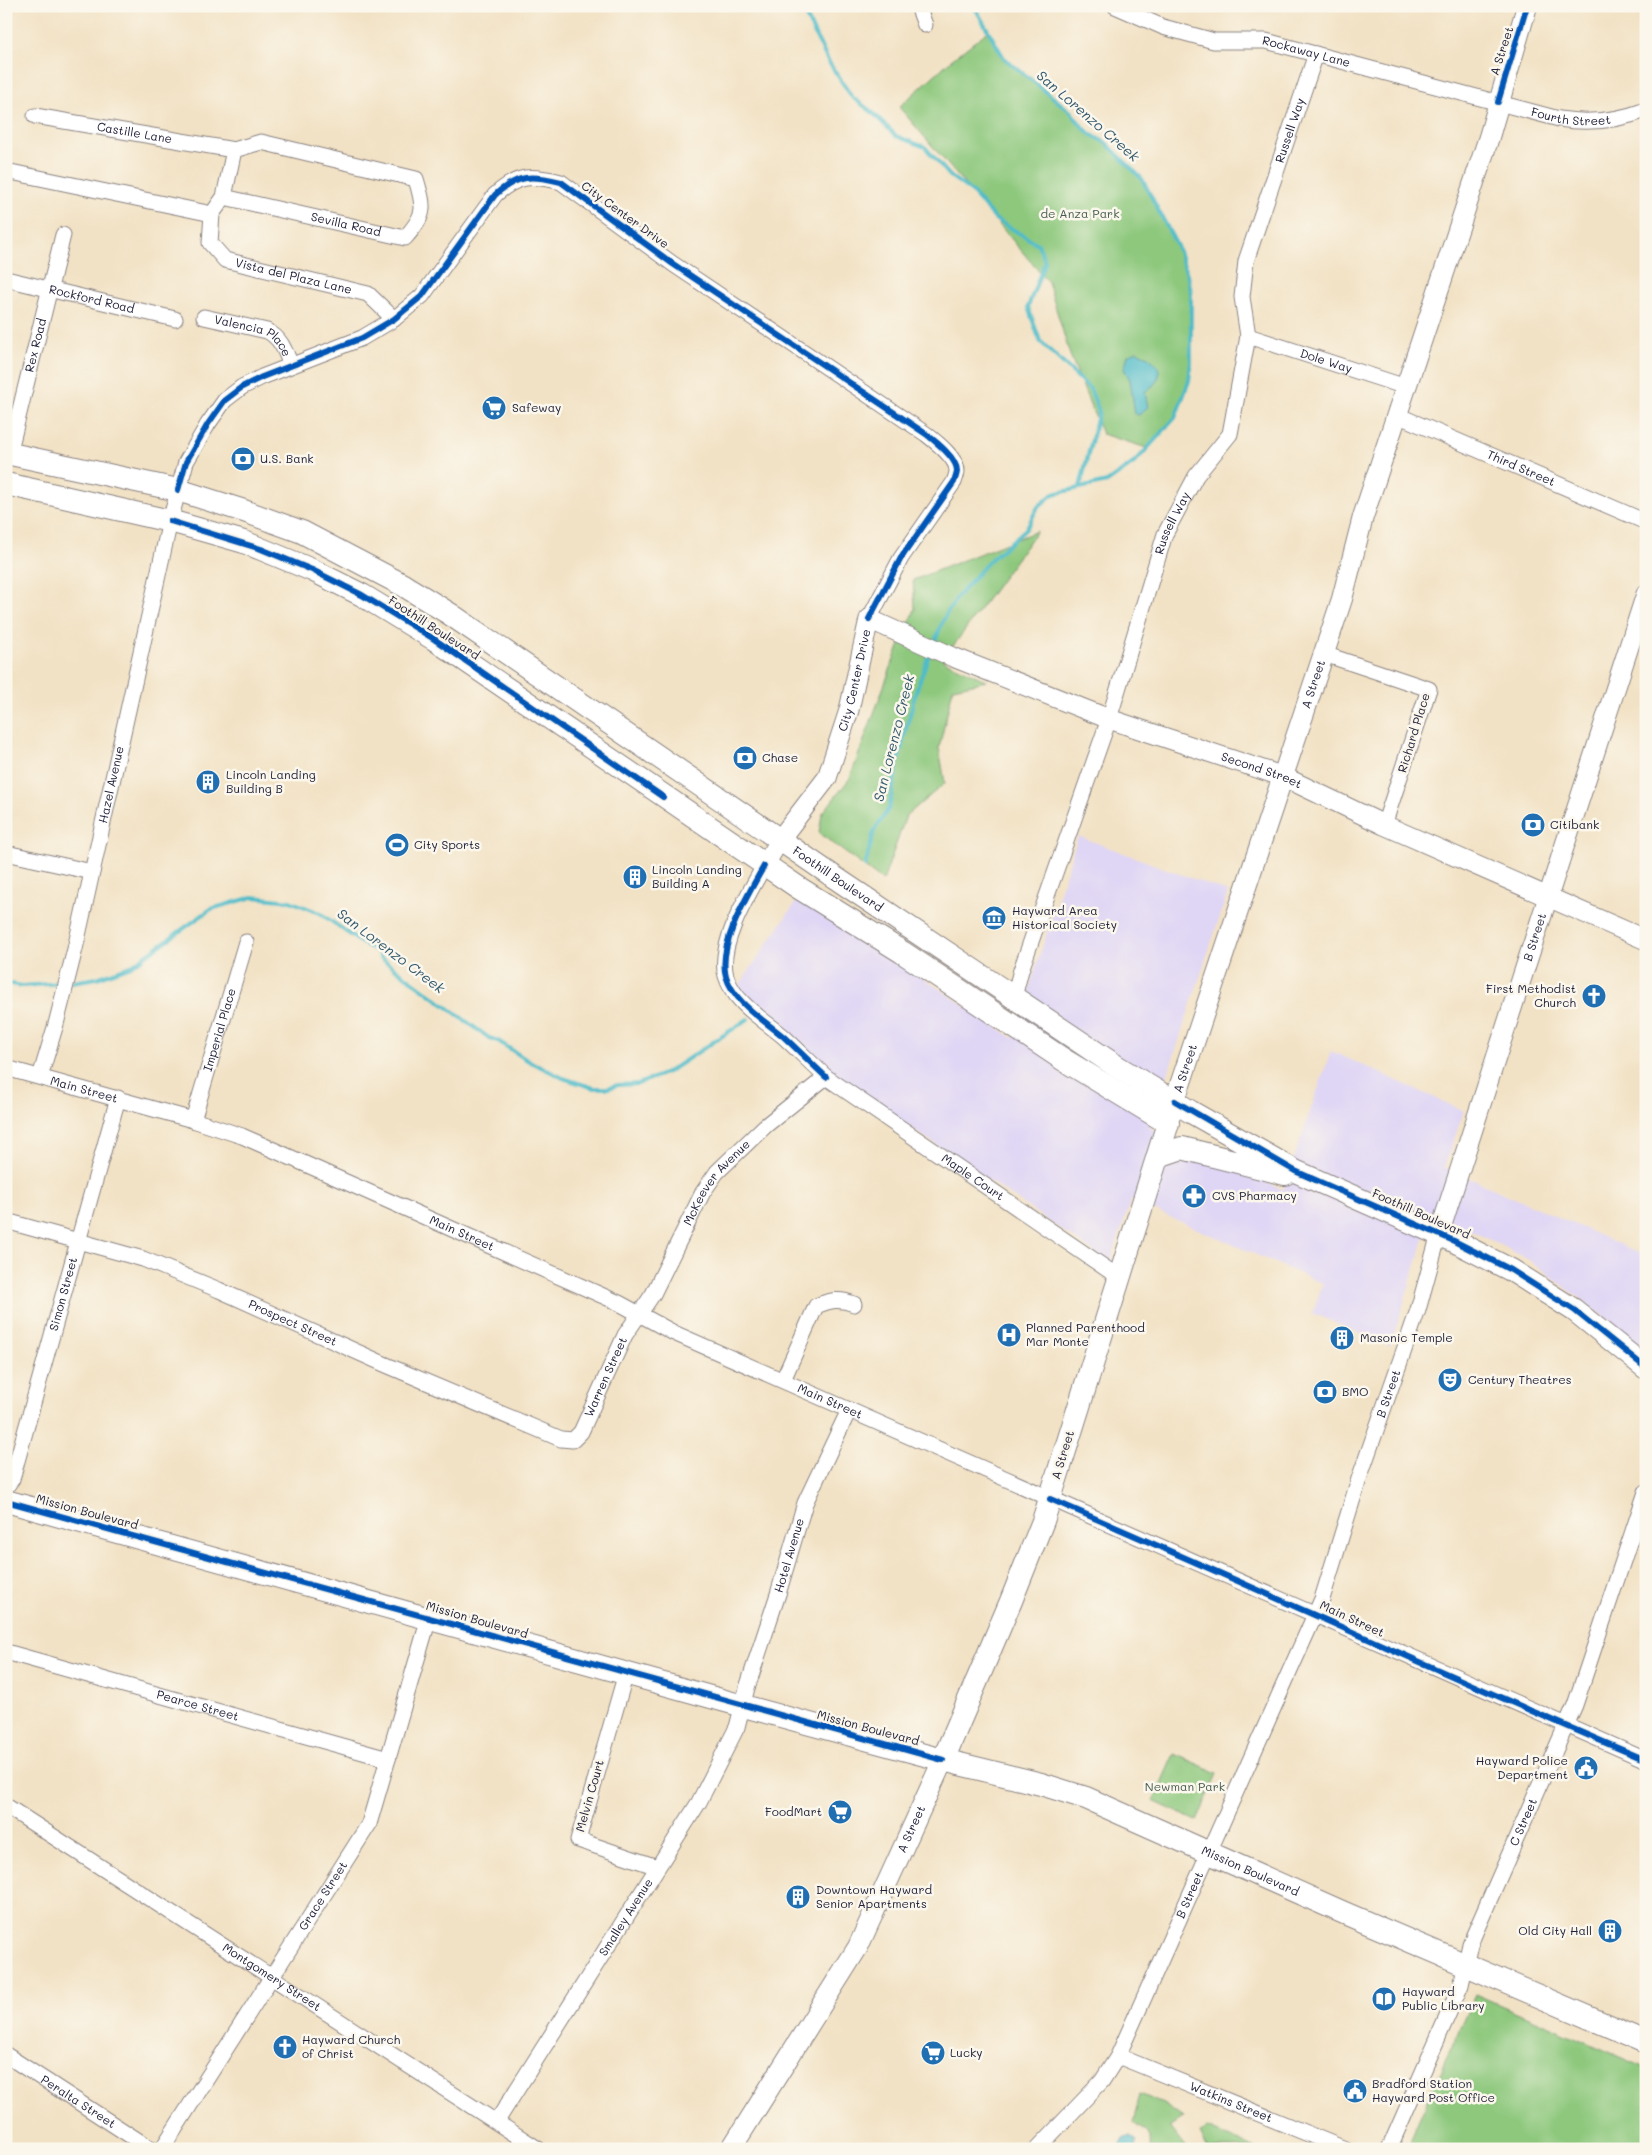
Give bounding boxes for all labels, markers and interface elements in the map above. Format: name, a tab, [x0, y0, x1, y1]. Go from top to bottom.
street label: A Street	[1486, 24, 1516, 77]
street label: Rockaway Lane	[1261, 31, 1352, 70]
water label: San Lorenzo Creek	[1033, 66, 1144, 166]
street label: Russell Way	[1271, 96, 1308, 165]
street label: Fourth Street	[1529, 103, 1612, 128]
street label: Castille Lane	[96, 118, 174, 146]
street label: City Center Drive	[579, 177, 673, 251]
park label: de Anza Park	[1040, 205, 1120, 221]
street label: Sevilla Road	[309, 208, 383, 239]
street label: Vista del Plaza Lane	[234, 254, 354, 297]
street label: Rockford Road	[47, 280, 137, 316]
street label: Valencia Place	[213, 311, 295, 359]
street label: Rex Road	[20, 316, 49, 374]
street label: Dole Way	[1298, 344, 1354, 376]
supermarket icon: Safeway	[481, 395, 507, 421]
place label: Safeway	[512, 399, 561, 415]
bank icon: U.S. Bank	[230, 446, 256, 472]
street label: Third Street	[1485, 446, 1558, 489]
place label: U.S. Bank	[260, 450, 314, 466]
street label: Russell Way	[1150, 489, 1193, 556]
street label: Foothill Boulevard	[386, 592, 483, 663]
street label: City Center Drive	[834, 628, 874, 733]
street label: A Street	[1297, 658, 1328, 710]
water label: San Lorenzo Creek	[869, 672, 919, 803]
street label: Richard Place	[1393, 691, 1433, 774]
street label: Hazel Avenue	[94, 744, 127, 825]
bank icon: Chase	[732, 745, 758, 771]
street label: Second Street	[1219, 748, 1305, 791]
place label: Chase	[762, 749, 798, 765]
place label: Lincoln Landing Building B	[226, 766, 316, 796]
building icon: Lincoln Landing Building B	[195, 769, 221, 795]
bank icon: Citibank	[1520, 812, 1546, 838]
place label: Citibank	[1550, 816, 1599, 832]
sports icon: City Sports	[384, 832, 410, 858]
place label: City Sports	[414, 836, 480, 852]
street label: Foothill Boulevard	[790, 842, 887, 915]
place label: Lincoln Landing Building A	[652, 861, 742, 891]
building icon: Lincoln Landing Building A	[622, 864, 648, 890]
place label: Hayward Area Historical Society	[1012, 902, 1117, 932]
water label: San Lorenzo Creek	[334, 904, 450, 998]
museum icon: Hayward Area Historical Society	[981, 905, 1007, 931]
street label: B Street	[1519, 911, 1549, 963]
place label: First Methodist Church	[1486, 980, 1576, 1010]
church icon: First Methodist Church	[1581, 983, 1607, 1009]
street label: Imperial Place	[199, 986, 239, 1073]
street label: A Street	[1169, 1042, 1200, 1095]
street label: Main Street	[49, 1072, 120, 1106]
street label: McKeever Avenue	[679, 1136, 753, 1228]
street label: Maple Court	[939, 1149, 1008, 1203]
pharmacy icon: CVS Pharmacy	[1181, 1183, 1207, 1209]
street label: Foothill Boulevard	[1370, 1184, 1473, 1242]
place label: CVS Pharmacy	[1212, 1187, 1297, 1203]
street label: Main Street	[427, 1211, 497, 1254]
street label: Simon Street	[45, 1255, 80, 1332]
street label: Prospect Street	[246, 1295, 340, 1349]
place label: Planned Parenthood Mar Monte	[1026, 1319, 1145, 1349]
hospital icon: Planned Parenthood Mar Monte	[996, 1322, 1022, 1348]
building icon: Masonic Temple	[1329, 1325, 1355, 1351]
place label: Masonic Temple	[1360, 1329, 1453, 1345]
street label: Warren Street	[580, 1334, 630, 1419]
street label: B Street	[1372, 1367, 1404, 1420]
theatre icon: Century Theatres	[1437, 1367, 1463, 1393]
place label: Century Theatres	[1468, 1371, 1572, 1387]
street label: Main Street	[795, 1379, 865, 1422]
bank icon: BMO	[1312, 1379, 1338, 1405]
place label: BMO	[1342, 1383, 1369, 1399]
street label: A Street	[1047, 1428, 1077, 1481]
street label: Mission Boulevard	[34, 1490, 141, 1532]
street label: Hotel Avenue	[770, 1516, 807, 1594]
street label: Main Street	[1318, 1596, 1387, 1640]
street label: Mission Boulevard	[424, 1597, 530, 1641]
street label: Pearce Street	[155, 1686, 241, 1724]
street label: Mission Boulevard	[815, 1706, 922, 1748]
place label: Hayward Police Department	[1476, 1752, 1568, 1782]
public building icon: Hayward Police Department	[1573, 1755, 1599, 1781]
street label: Melvin Court	[571, 1758, 607, 1834]
park label: Newman Park	[1145, 1778, 1225, 1794]
street label: C Street	[1505, 1796, 1540, 1848]
supermarket icon: FoodMart	[827, 1799, 853, 1825]
place label: FoodMart	[765, 1803, 822, 1819]
street label: A Street	[893, 1803, 928, 1855]
street label: Mission Boulevard	[1199, 1842, 1302, 1899]
street label: Grace Street	[294, 1858, 350, 1933]
street label: B Street	[1172, 1869, 1206, 1921]
street label: Smalley Avenue	[595, 1875, 656, 1959]
place label: Downtown Hayward Senior Apartments	[816, 1881, 933, 1911]
building icon: Downtown Hayward Senior Apartments	[785, 1884, 811, 1910]
building icon: Old City Hall	[1597, 1918, 1623, 1944]
place label: Old City Hall	[1518, 1922, 1592, 1938]
street label: Montgomery Street	[220, 1939, 324, 2014]
place label: Hayward Public Library	[1402, 1983, 1485, 2013]
library icon: Hayward Public Library	[1371, 1986, 1397, 2012]
place label: Hayward Church of Christ	[302, 2031, 401, 2061]
church icon: Hayward Church of Christ	[272, 2034, 298, 2060]
supermarket icon: Lucky	[920, 2040, 946, 2066]
place label: Lucky	[950, 2044, 983, 2060]
street label: Peralta Street	[38, 2071, 119, 2131]
place label: Bradford Station Hayward Post Office	[1372, 2075, 1495, 2105]
street label: Watkins Street	[1188, 2077, 1275, 2125]
public building icon: Bradford Station Hayward Post Office	[1342, 2078, 1368, 2104]

